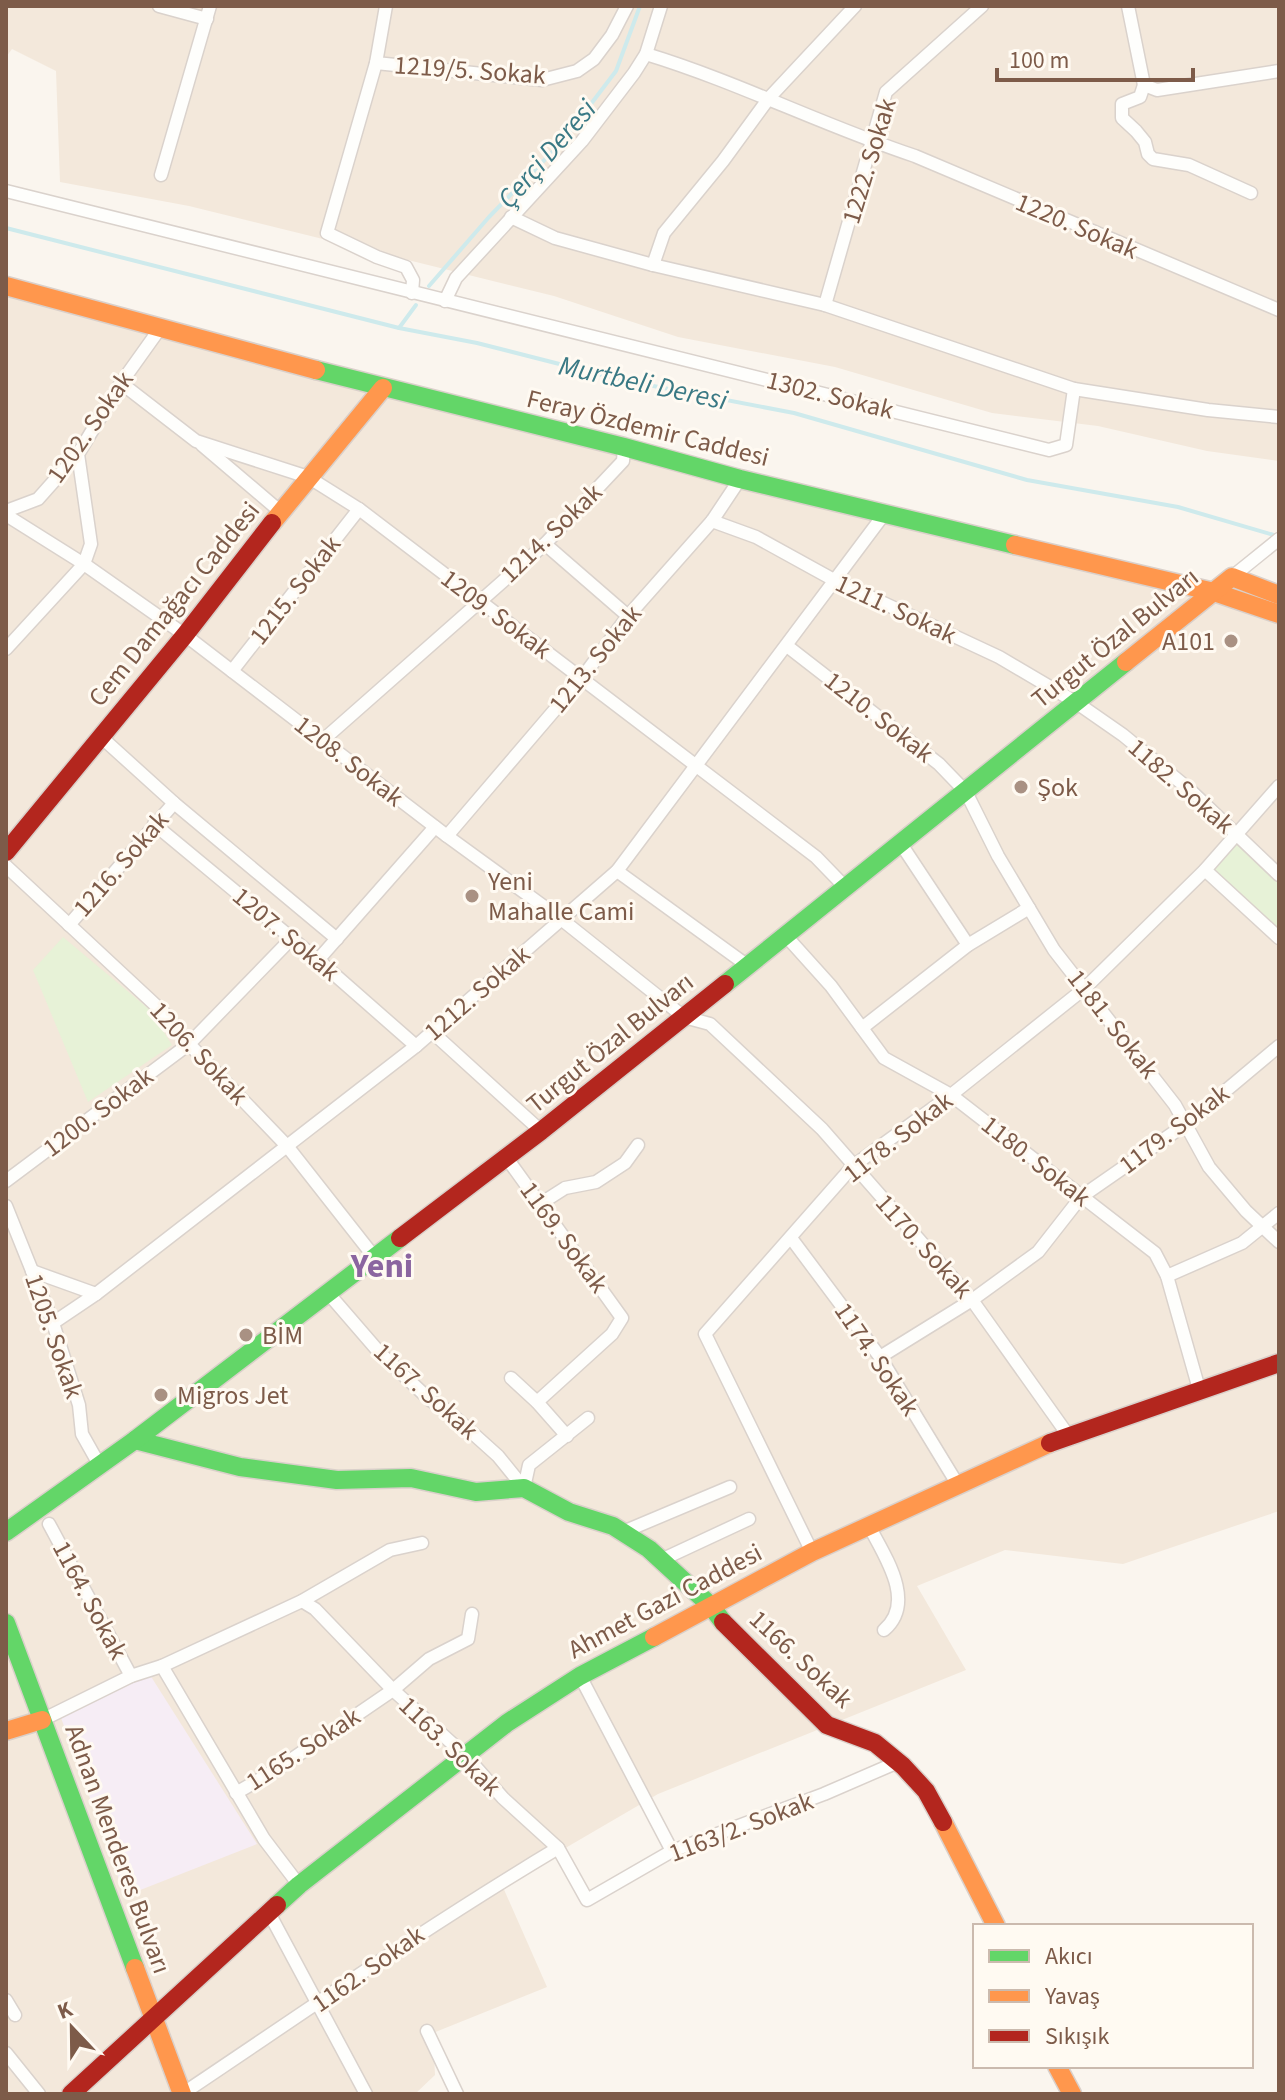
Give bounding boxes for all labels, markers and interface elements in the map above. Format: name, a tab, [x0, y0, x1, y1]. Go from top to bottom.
scale bar	[997, 32, 1193, 82]
text: 100 m	[1009, 43, 1069, 78]
street label: 1219/5. Sokak	[393, 46, 547, 94]
water label: Çerçi Deresi	[488, 90, 606, 217]
street label: 1222. Sokak	[832, 93, 906, 229]
street label: 1220. Sokak	[1010, 184, 1144, 268]
water label: Murtbeli Deresi	[555, 346, 731, 420]
street label: 1302. Sokak	[762, 361, 898, 429]
street label: 1202. Sokak	[38, 363, 142, 491]
street label: Feray Özdemir Caddesi	[523, 380, 773, 476]
street label: 1214. Sokak	[491, 474, 611, 591]
street label: Cem Damağacı Caddesi	[80, 493, 268, 715]
street label: 1215. Sokak	[240, 527, 350, 653]
street label: Turgut Özal Bulvarı	[1023, 559, 1207, 717]
street label: 1209. Sokak	[433, 560, 559, 668]
street label: 1211. Sokak	[829, 565, 963, 653]
street label: 1213. Sokak	[540, 597, 650, 721]
place label: A101	[1162, 623, 1215, 660]
marker: A101	[1222, 632, 1240, 650]
street label: 1210. Sokak	[816, 662, 942, 772]
street label: 1208. Sokak	[286, 706, 412, 816]
street label: 1182. Sokak	[1120, 729, 1242, 843]
place label: Şok	[1037, 769, 1078, 806]
marker: Şok	[1012, 778, 1030, 796]
street label: 1216. Sokak	[64, 803, 178, 925]
place label: Yeni Mahalle Cami	[487, 863, 635, 930]
street label: 1207. Sokak	[224, 878, 348, 990]
marker: Yeni Mahalle Cami	[463, 887, 481, 905]
street label: 1212. Sokak	[416, 936, 538, 1050]
street label: 1181. Sokak	[1058, 961, 1168, 1087]
street label: Turgut Özal Bulvarı	[518, 964, 702, 1122]
street label: 1206. Sokak	[141, 993, 257, 1113]
street label: 1200. Sokak	[35, 1058, 161, 1166]
street label: 1179. Sokak	[1111, 1075, 1237, 1183]
street label: 1178. Sokak	[835, 1082, 961, 1192]
street label: 1180. Sokak	[973, 1106, 1099, 1216]
street label: 1169. Sokak	[511, 1174, 617, 1301]
street label: 1170. Sokak	[867, 1185, 981, 1307]
district label: Yeni	[350, 1242, 413, 1291]
street label: 1205. Sokak	[15, 1269, 93, 1404]
street label: 1174. Sokak	[825, 1295, 929, 1423]
place label: BİM	[262, 1317, 303, 1354]
marker: BİM	[237, 1326, 255, 1344]
street label: 1167. Sokak	[365, 1334, 487, 1448]
place label: Migros Jet	[177, 1377, 288, 1414]
marker: Migros Jet	[152, 1386, 170, 1404]
street label: 1164. Sokak	[43, 1534, 137, 1666]
street label: Ahmet Gazi Caddesi	[561, 1534, 769, 1668]
street label: 1166. Sokak	[741, 1601, 861, 1717]
street label: 1163. Sokak	[390, 1688, 510, 1805]
street label: 1165. Sokak	[238, 1698, 368, 1800]
street label: Adnan Menderes Bulvarı	[56, 1719, 180, 1979]
street label: 1163/2. Sokak	[663, 1782, 819, 1871]
street label: 1162. Sokak	[304, 1917, 432, 2021]
legend	[973, 1924, 1253, 2068]
text: Akıcı	[1045, 1939, 1093, 1974]
text: Yavaş	[1044, 1979, 1100, 2014]
north arrow	[32, 1988, 112, 2068]
text: K	[53, 1993, 78, 2028]
text: Sıkışık	[1045, 2019, 1110, 2054]

